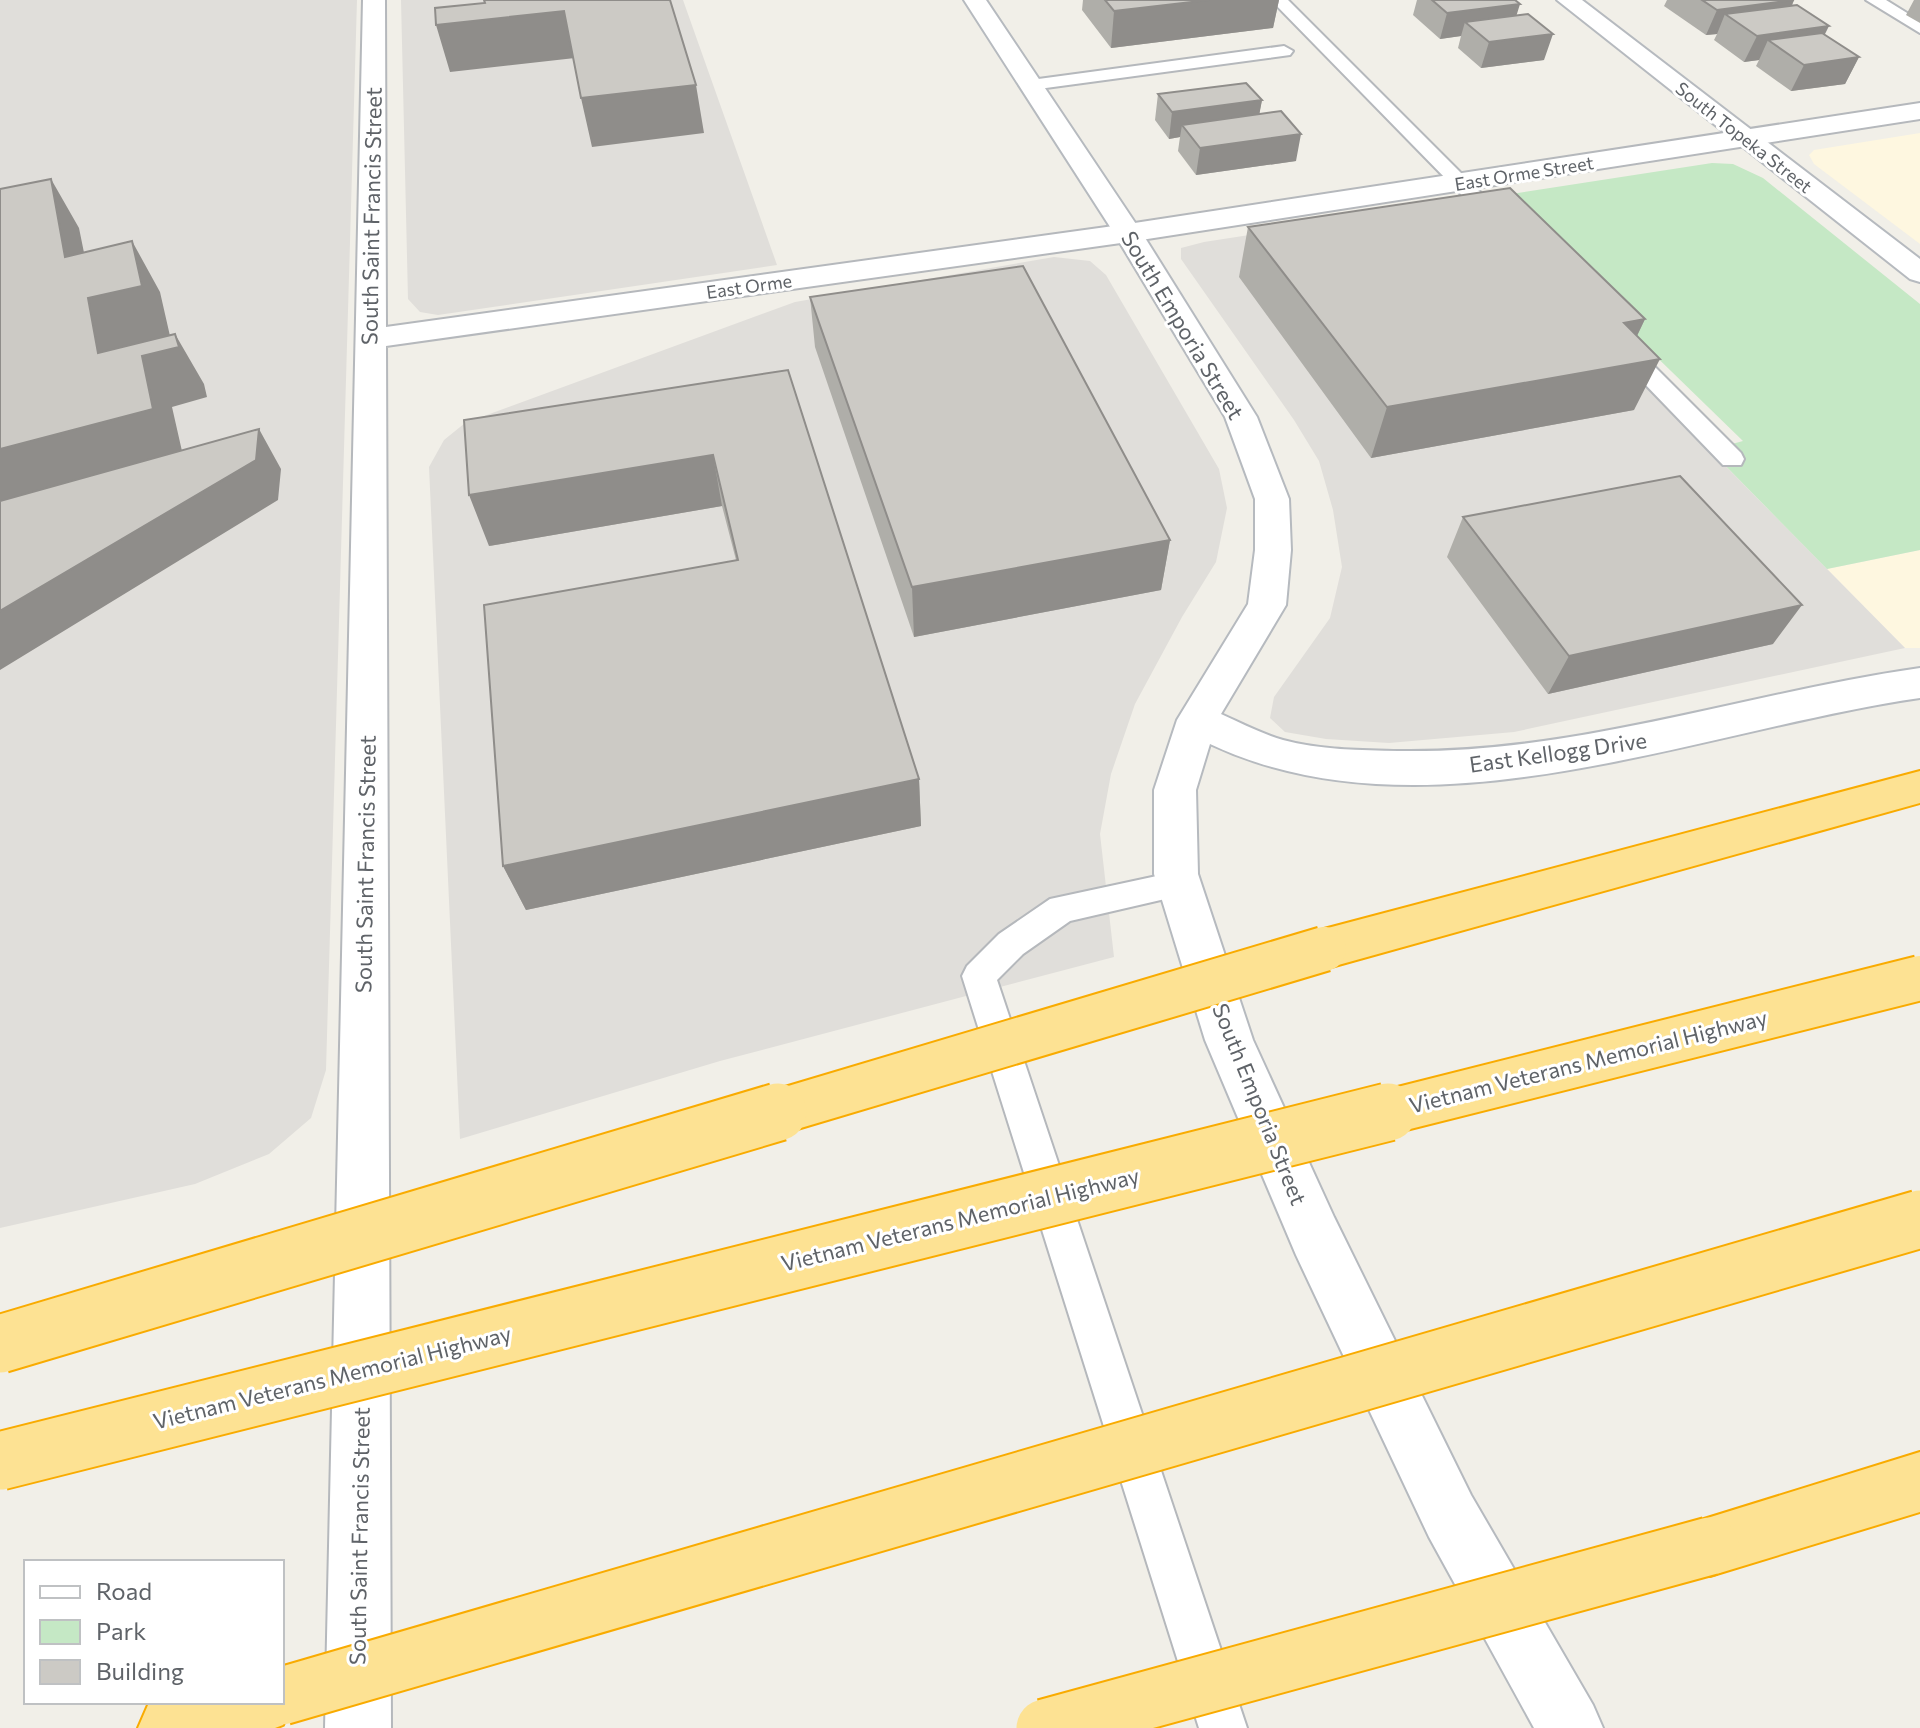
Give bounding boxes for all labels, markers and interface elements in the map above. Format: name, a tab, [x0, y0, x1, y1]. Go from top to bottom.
street label: South Topeka Street	[1671, 77, 1817, 197]
street label: South Saint Francis Street	[355, 87, 387, 345]
street label: East Orme Street	[1453, 151, 1595, 195]
street label: South Emporia Street	[1116, 226, 1250, 424]
street label: East Orme	[705, 269, 793, 303]
street label: East Kellogg Drive	[1468, 726, 1648, 778]
street label: South Saint Francis Street	[349, 735, 381, 993]
street label: South Emporia Street	[1207, 999, 1313, 1209]
street label: Vietnam Veterans Memorial Highway	[1406, 1003, 1770, 1119]
street label: Vietnam Veterans Memorial Highway	[778, 1161, 1142, 1277]
street label: Vietnam Veterans Memorial Highway	[150, 1319, 514, 1435]
street label: South Saint Francis Street	[343, 1407, 375, 1665]
legend	[24, 1560, 284, 1704]
text: Road	[96, 1576, 152, 1605]
text: Park	[96, 1616, 146, 1645]
text: Building	[96, 1656, 184, 1685]

